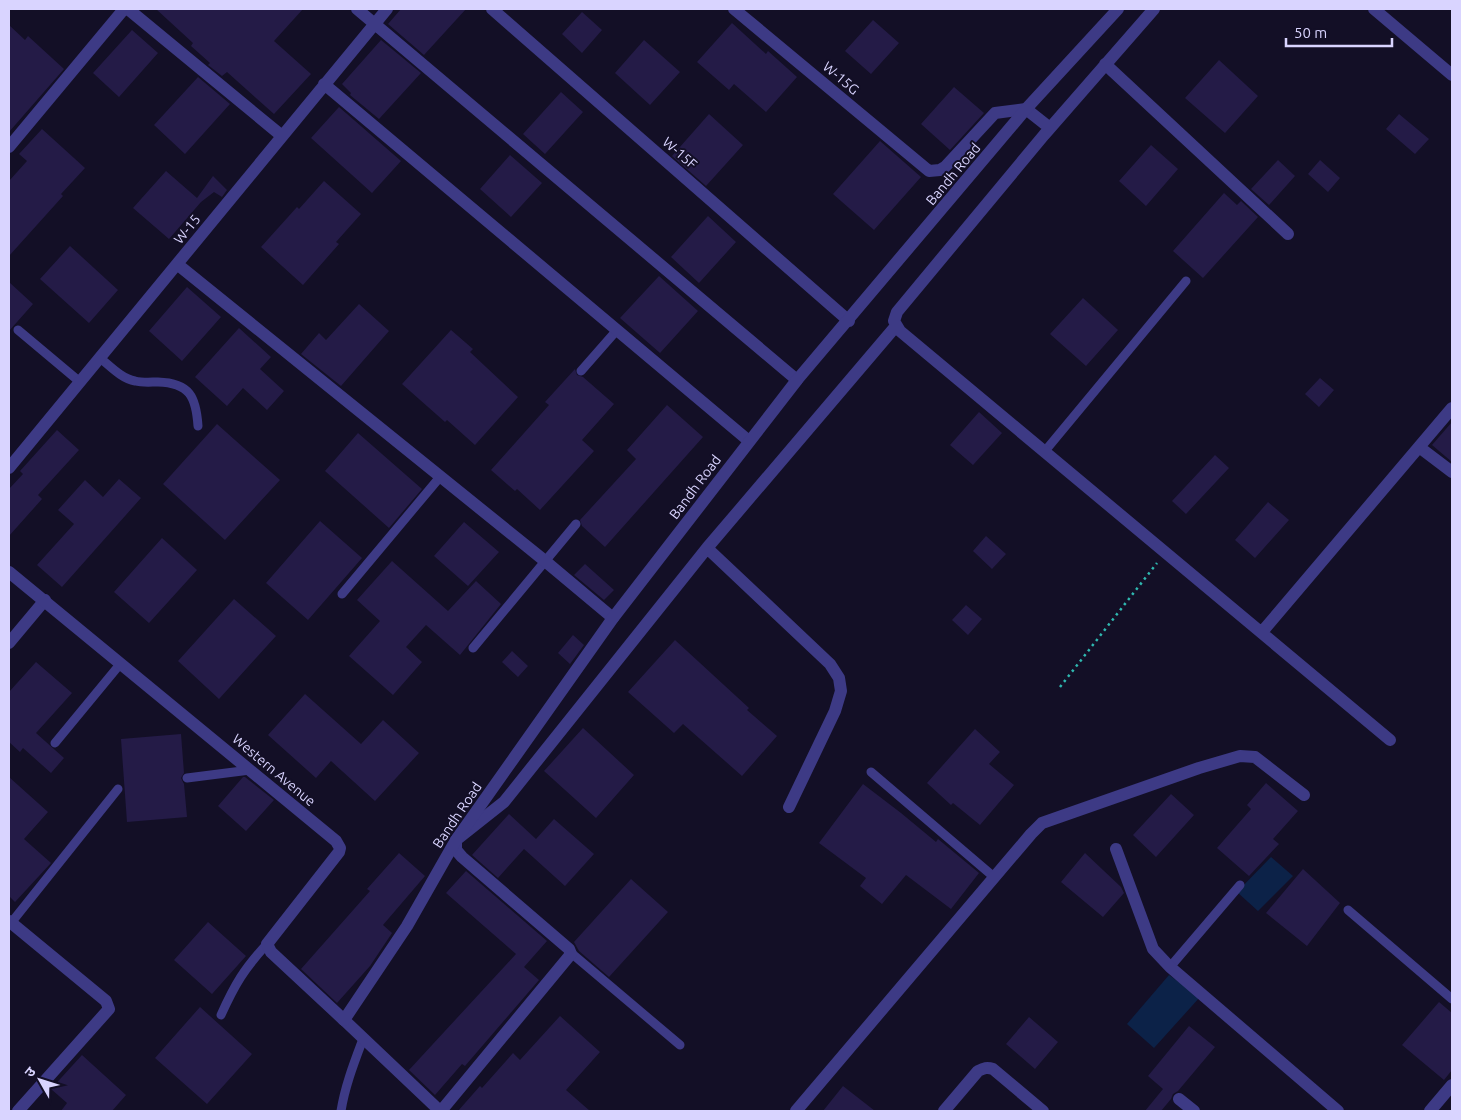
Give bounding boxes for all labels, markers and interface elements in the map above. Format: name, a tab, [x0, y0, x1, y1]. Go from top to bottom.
scale bar	[1286, 15, 1392, 47]
text: 50 m	[1294, 24, 1327, 41]
street label: W-15G	[820, 58, 862, 98]
street label: W-15F	[660, 134, 700, 172]
street label: Bandh Road	[923, 140, 983, 208]
street label: W-15	[170, 211, 204, 247]
street label: Bandh Road	[666, 452, 724, 522]
street label: Western Avenue	[229, 731, 319, 809]
street label: Bandh Road	[429, 779, 485, 851]
north arrow	[15, 1055, 65, 1105]
text: उ	[21, 1063, 39, 1080]

